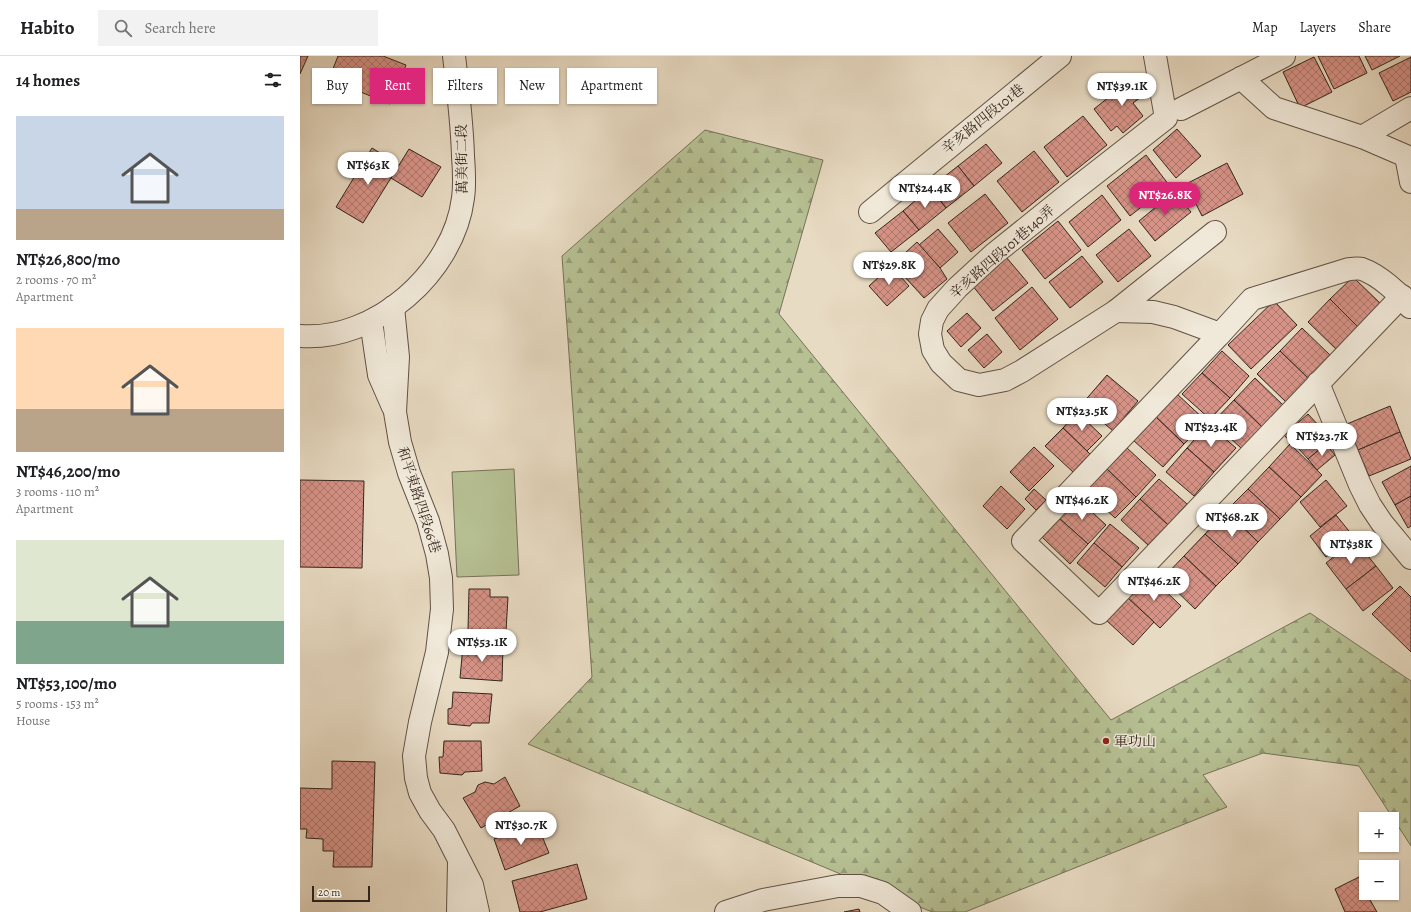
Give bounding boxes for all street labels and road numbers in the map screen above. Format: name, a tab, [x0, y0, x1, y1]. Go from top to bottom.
street label: 辛亥路四段101巷	[938, 80, 1028, 158]
street label: 萬美街二段	[452, 124, 472, 194]
street label: 辛亥路四段101巷140弄	[945, 201, 1059, 303]
street label: 和平東路四段66巷	[393, 444, 445, 556]

